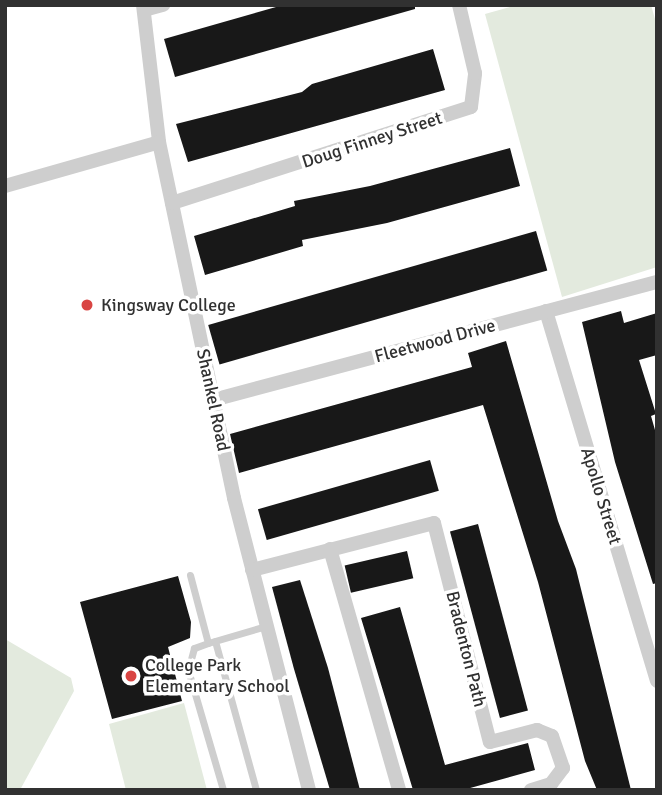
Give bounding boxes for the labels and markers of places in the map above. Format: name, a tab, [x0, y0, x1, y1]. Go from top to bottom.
place label: Kingsway College	[101, 294, 236, 316]
marker: Kingsway College	[79, 297, 95, 313]
place label: College Park Elementary School	[145, 655, 290, 698]
marker: College Park Elementary School	[123, 668, 139, 684]

